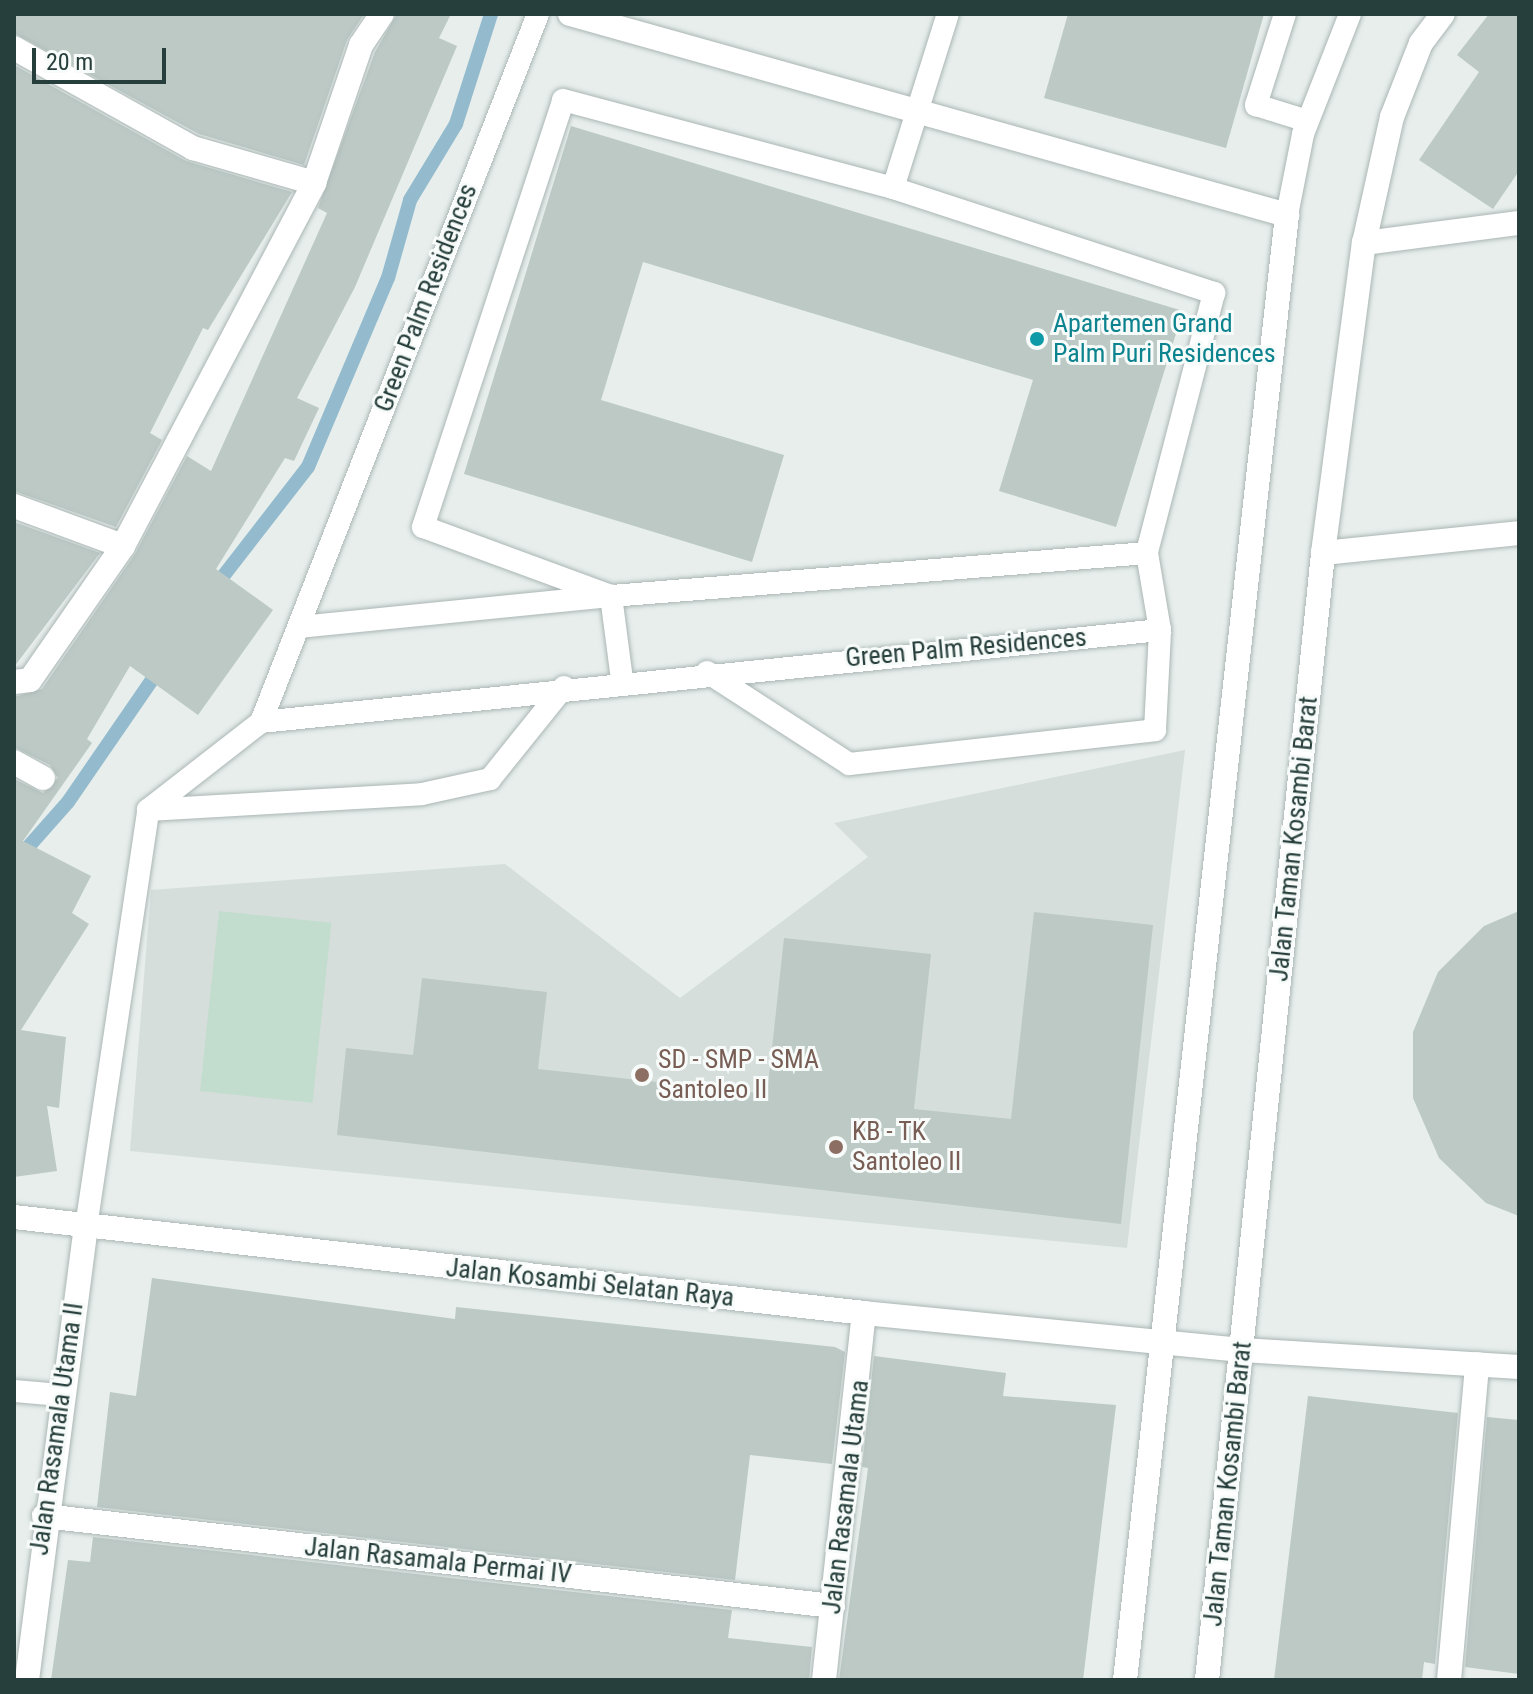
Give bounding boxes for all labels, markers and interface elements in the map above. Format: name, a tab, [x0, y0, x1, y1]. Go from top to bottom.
scale bar	[36, 32, 170, 82]
text: 20 m	[46, 48, 93, 76]
street label: Green Palm Residences	[368, 180, 484, 416]
place label: Apartemen Grand Palm Puri Residences	[1053, 308, 1276, 370]
marker: Apartemen Grand Palm Puri Residences	[1028, 330, 1046, 348]
street label: Green Palm Residences	[844, 622, 1088, 674]
street label: Jalan Taman Kosambi Barat	[1263, 695, 1325, 983]
place label: SD - SMP - SMA Santoleo II	[658, 1044, 819, 1106]
marker: SD - SMP - SMA Santoleo II	[633, 1066, 651, 1084]
place label: KB - TK Santoleo II	[852, 1116, 961, 1178]
marker: KB - TK Santoleo II	[827, 1138, 845, 1156]
street label: Jalan Kosambi Selatan Raya	[444, 1252, 736, 1314]
street label: Jalan Rasamala Utama II	[24, 1301, 90, 1557]
street label: Jalan Taman Kosambi Barat	[1197, 1340, 1259, 1628]
street label: Jalan Rasamala Utama	[816, 1378, 876, 1616]
street label: Jalan Rasamala Permai IV	[303, 1531, 573, 1591]

